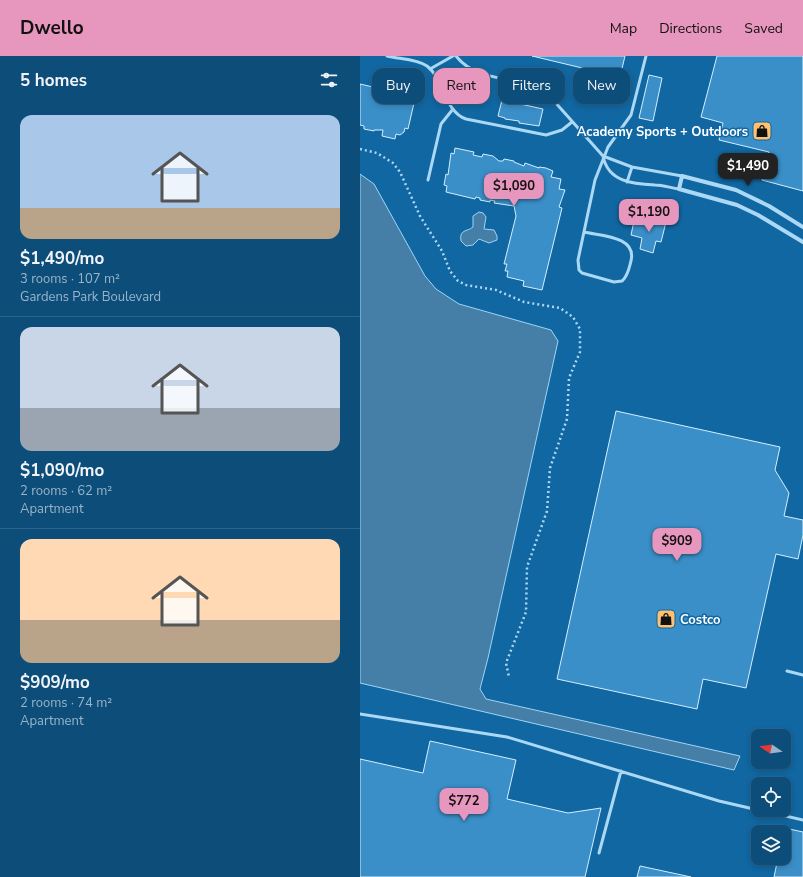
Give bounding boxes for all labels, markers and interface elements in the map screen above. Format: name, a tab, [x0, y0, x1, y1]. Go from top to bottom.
text: Dwello	[20, 15, 84, 41]
text: Map	[610, 19, 637, 38]
text: Directions	[659, 19, 722, 38]
text: Saved	[744, 19, 783, 38]
chip: Buy	[372, 68, 425, 104]
chip: Rent	[433, 68, 490, 104]
chip: Filters	[498, 68, 565, 104]
chip: New	[573, 68, 630, 104]
text: 5 homes	[20, 69, 87, 92]
icon: filters	[318, 69, 340, 91]
shop icon: Academy Sports + Outdoors	[751, 120, 773, 142]
place label: Academy Sports + Outdoors	[577, 123, 748, 141]
icon: home	[144, 141, 216, 213]
pin: $1,490	[715, 153, 781, 187]
text: $1,490	[727, 157, 769, 175]
pin: $1,090	[481, 173, 547, 207]
text: $1,090	[493, 177, 535, 195]
pin: $1,190	[616, 199, 682, 233]
text: $1,190	[628, 203, 670, 221]
text: $1,490/mo	[20, 247, 104, 270]
text: 3 rooms · 107 m²	[20, 270, 120, 288]
text: Gardens Park Boulevard	[20, 288, 161, 306]
icon: home	[144, 353, 216, 425]
text: $1,090/mo	[20, 459, 104, 482]
text: 2 rooms · 62 m²	[20, 482, 112, 500]
text: Apartment	[20, 500, 83, 518]
pin: $909	[653, 528, 701, 562]
text: $909	[661, 532, 693, 550]
icon: home	[144, 565, 216, 637]
shop icon: Costco	[655, 608, 677, 630]
place label: Costco	[680, 611, 721, 629]
text: $909/mo	[20, 671, 90, 694]
text: 2 rooms · 74 m²	[20, 694, 112, 712]
text: Apartment	[20, 712, 83, 730]
north arrow	[751, 729, 791, 769]
map controls	[751, 729, 791, 865]
button: locate	[751, 777, 791, 817]
pin: $772	[440, 788, 488, 822]
text: $772	[448, 792, 480, 810]
button: layers	[751, 825, 791, 865]

